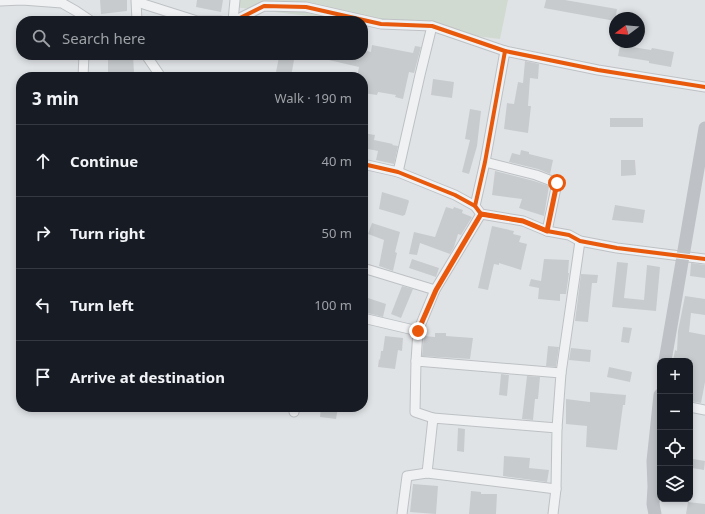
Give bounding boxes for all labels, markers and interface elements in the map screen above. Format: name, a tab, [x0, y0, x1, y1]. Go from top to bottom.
north arrow	[609, 12, 645, 48]
search box	[16, 16, 368, 60]
icon: search	[30, 27, 52, 49]
text: Search here	[62, 28, 145, 48]
text: 3 min	[32, 87, 79, 110]
text: Walk · 190 m	[274, 89, 352, 107]
icon: ahead	[32, 150, 54, 172]
text: Continue	[70, 151, 138, 171]
text: 40 m	[322, 152, 352, 170]
route start	[548, 174, 566, 192]
icon: right	[32, 222, 54, 244]
text: Turn right	[70, 223, 145, 243]
text: 50 m	[322, 224, 352, 242]
icon: left	[32, 294, 54, 316]
text: Turn left	[70, 295, 134, 315]
text: 100 m	[314, 296, 352, 314]
route end	[409, 322, 427, 340]
map controls	[657, 358, 693, 502]
button: +	[657, 358, 693, 394]
icon: arrive	[32, 366, 54, 388]
text: Arrive at destination	[70, 367, 225, 387]
button: −	[657, 394, 693, 430]
button: locate	[657, 430, 693, 466]
button: layers	[657, 466, 693, 502]

